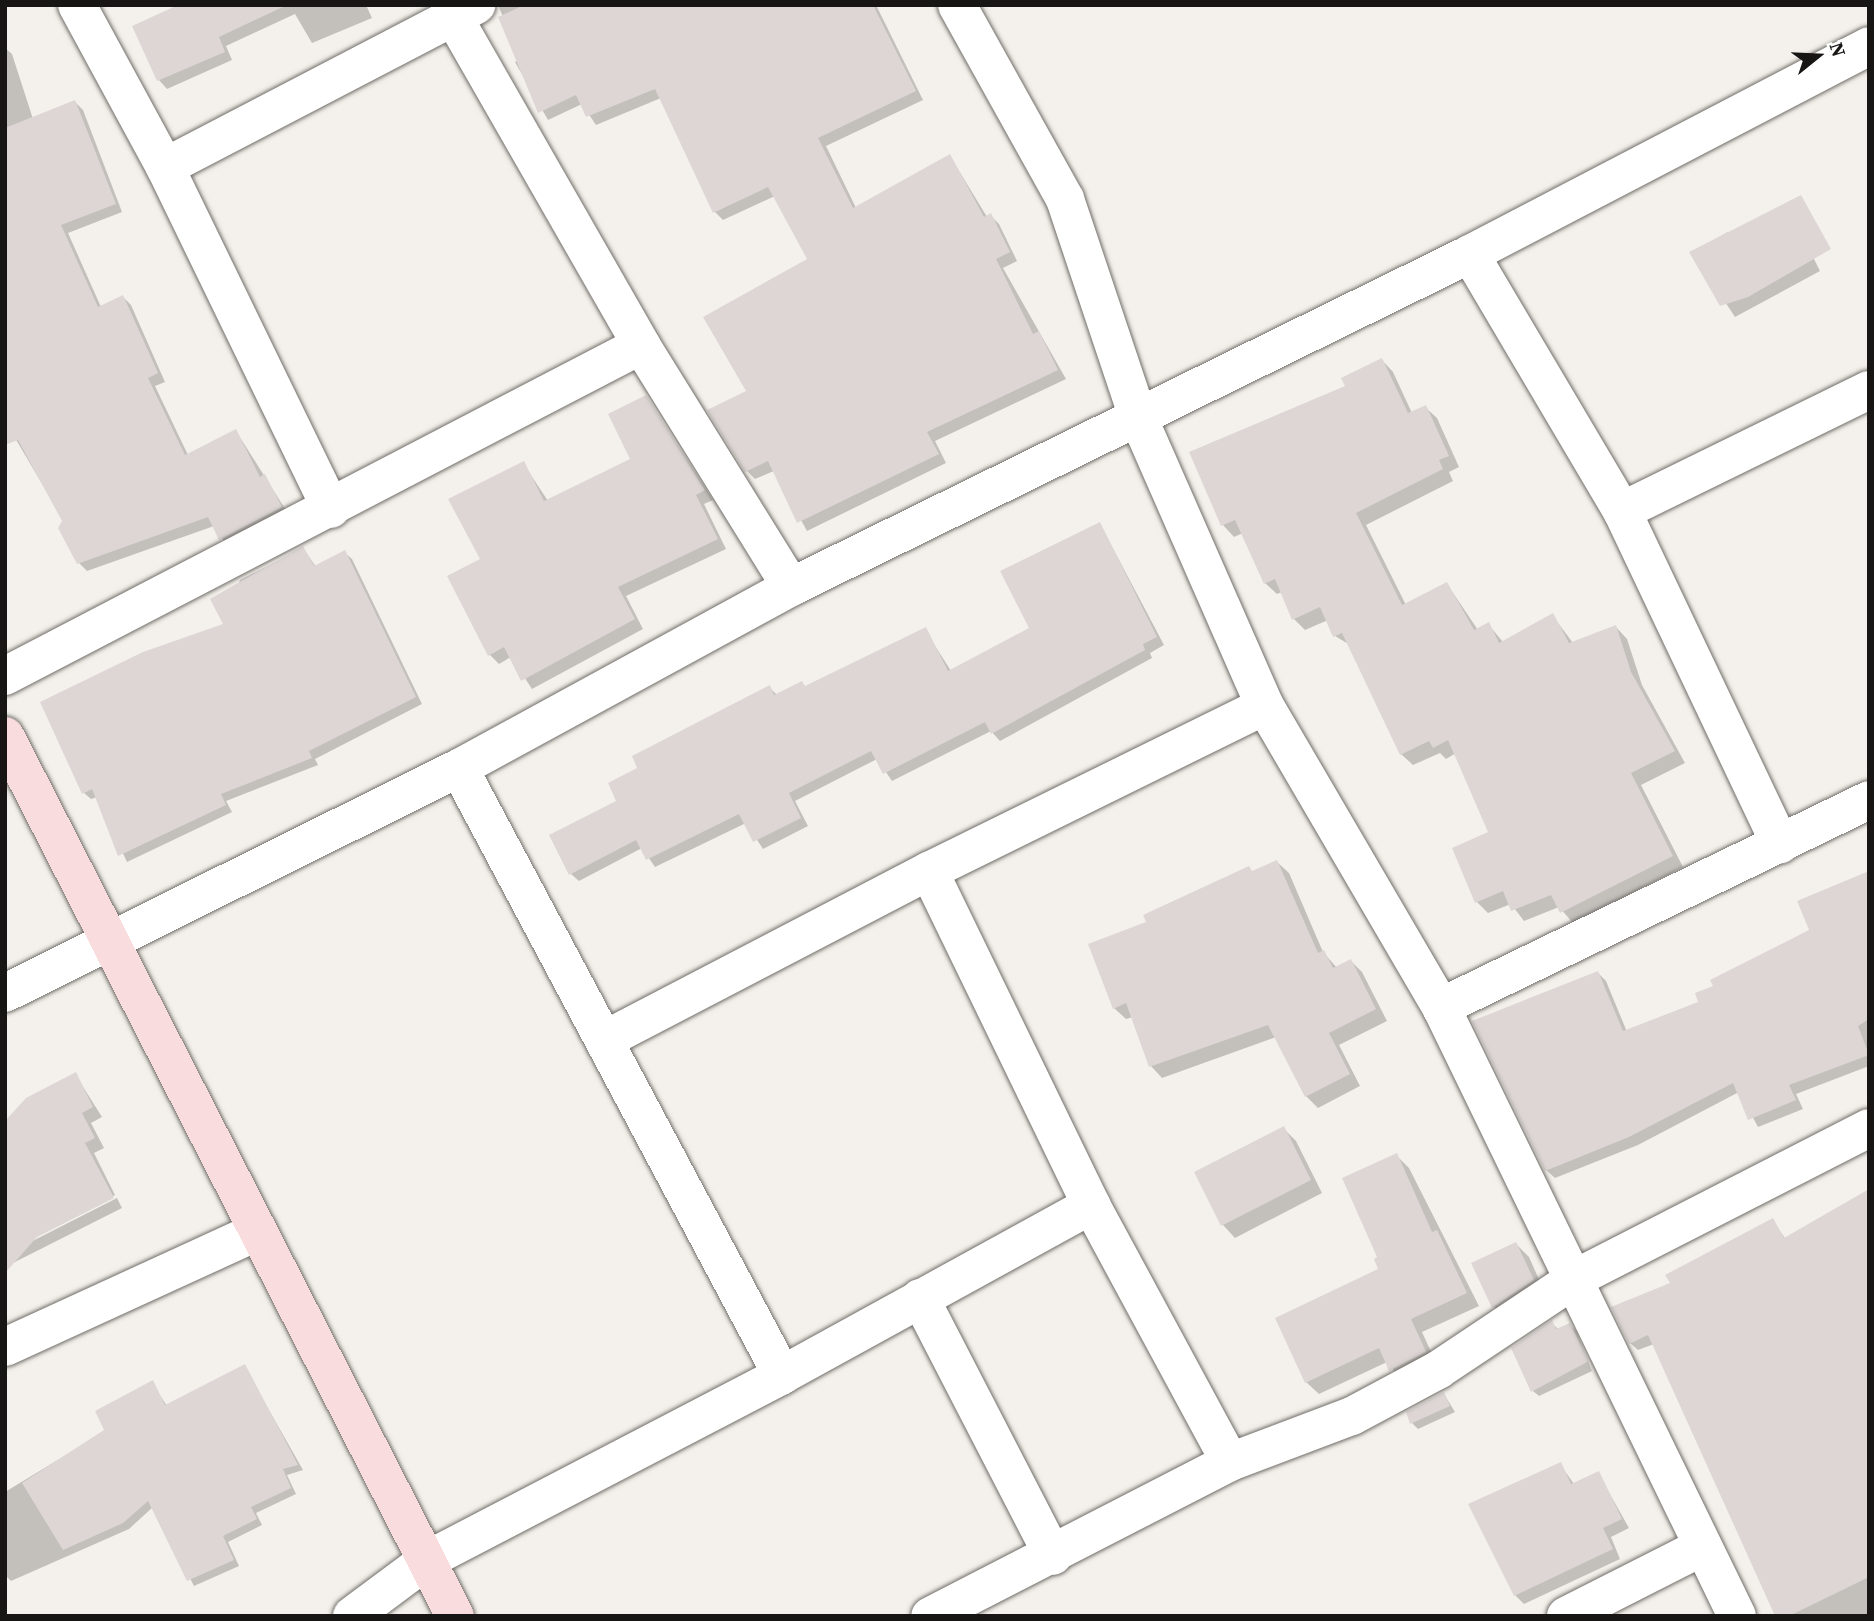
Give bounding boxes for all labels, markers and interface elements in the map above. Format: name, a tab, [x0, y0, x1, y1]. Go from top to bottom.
north arrow	[1783, 21, 1853, 91]
text: N	[1823, 39, 1852, 60]

